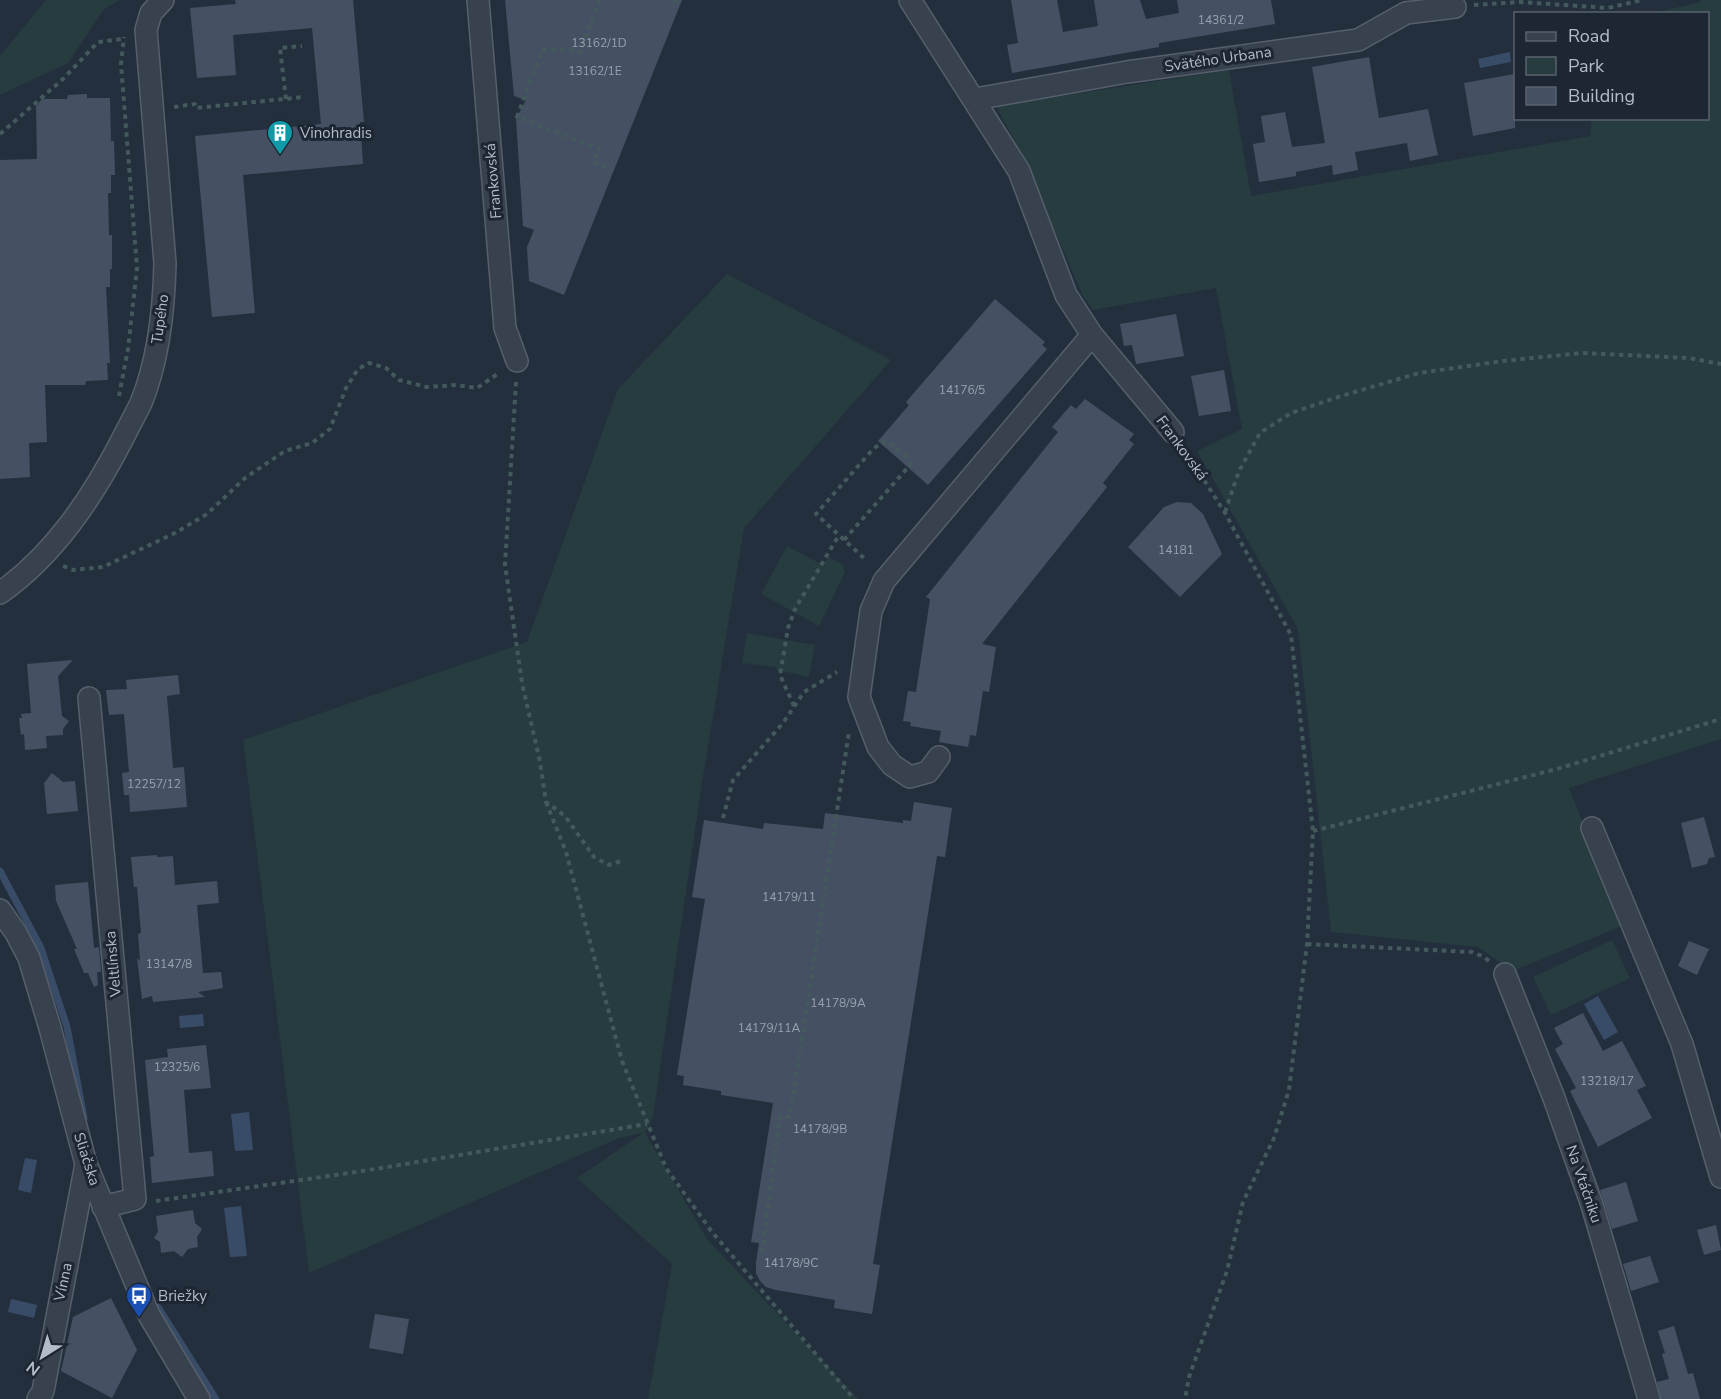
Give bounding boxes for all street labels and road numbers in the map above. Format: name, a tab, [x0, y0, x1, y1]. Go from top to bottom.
street label: Svätého Urbana	[1163, 42, 1273, 76]
street label: Frankovská	[480, 142, 506, 220]
street label: Tupého	[147, 293, 173, 345]
street label: Frankovská	[1152, 412, 1212, 484]
street label: Veltlínska	[100, 930, 126, 999]
street label: Sliačska	[69, 1130, 105, 1188]
street label: Na Vtáčniku	[1561, 1142, 1607, 1226]
street label: Vínna	[49, 1261, 77, 1304]

